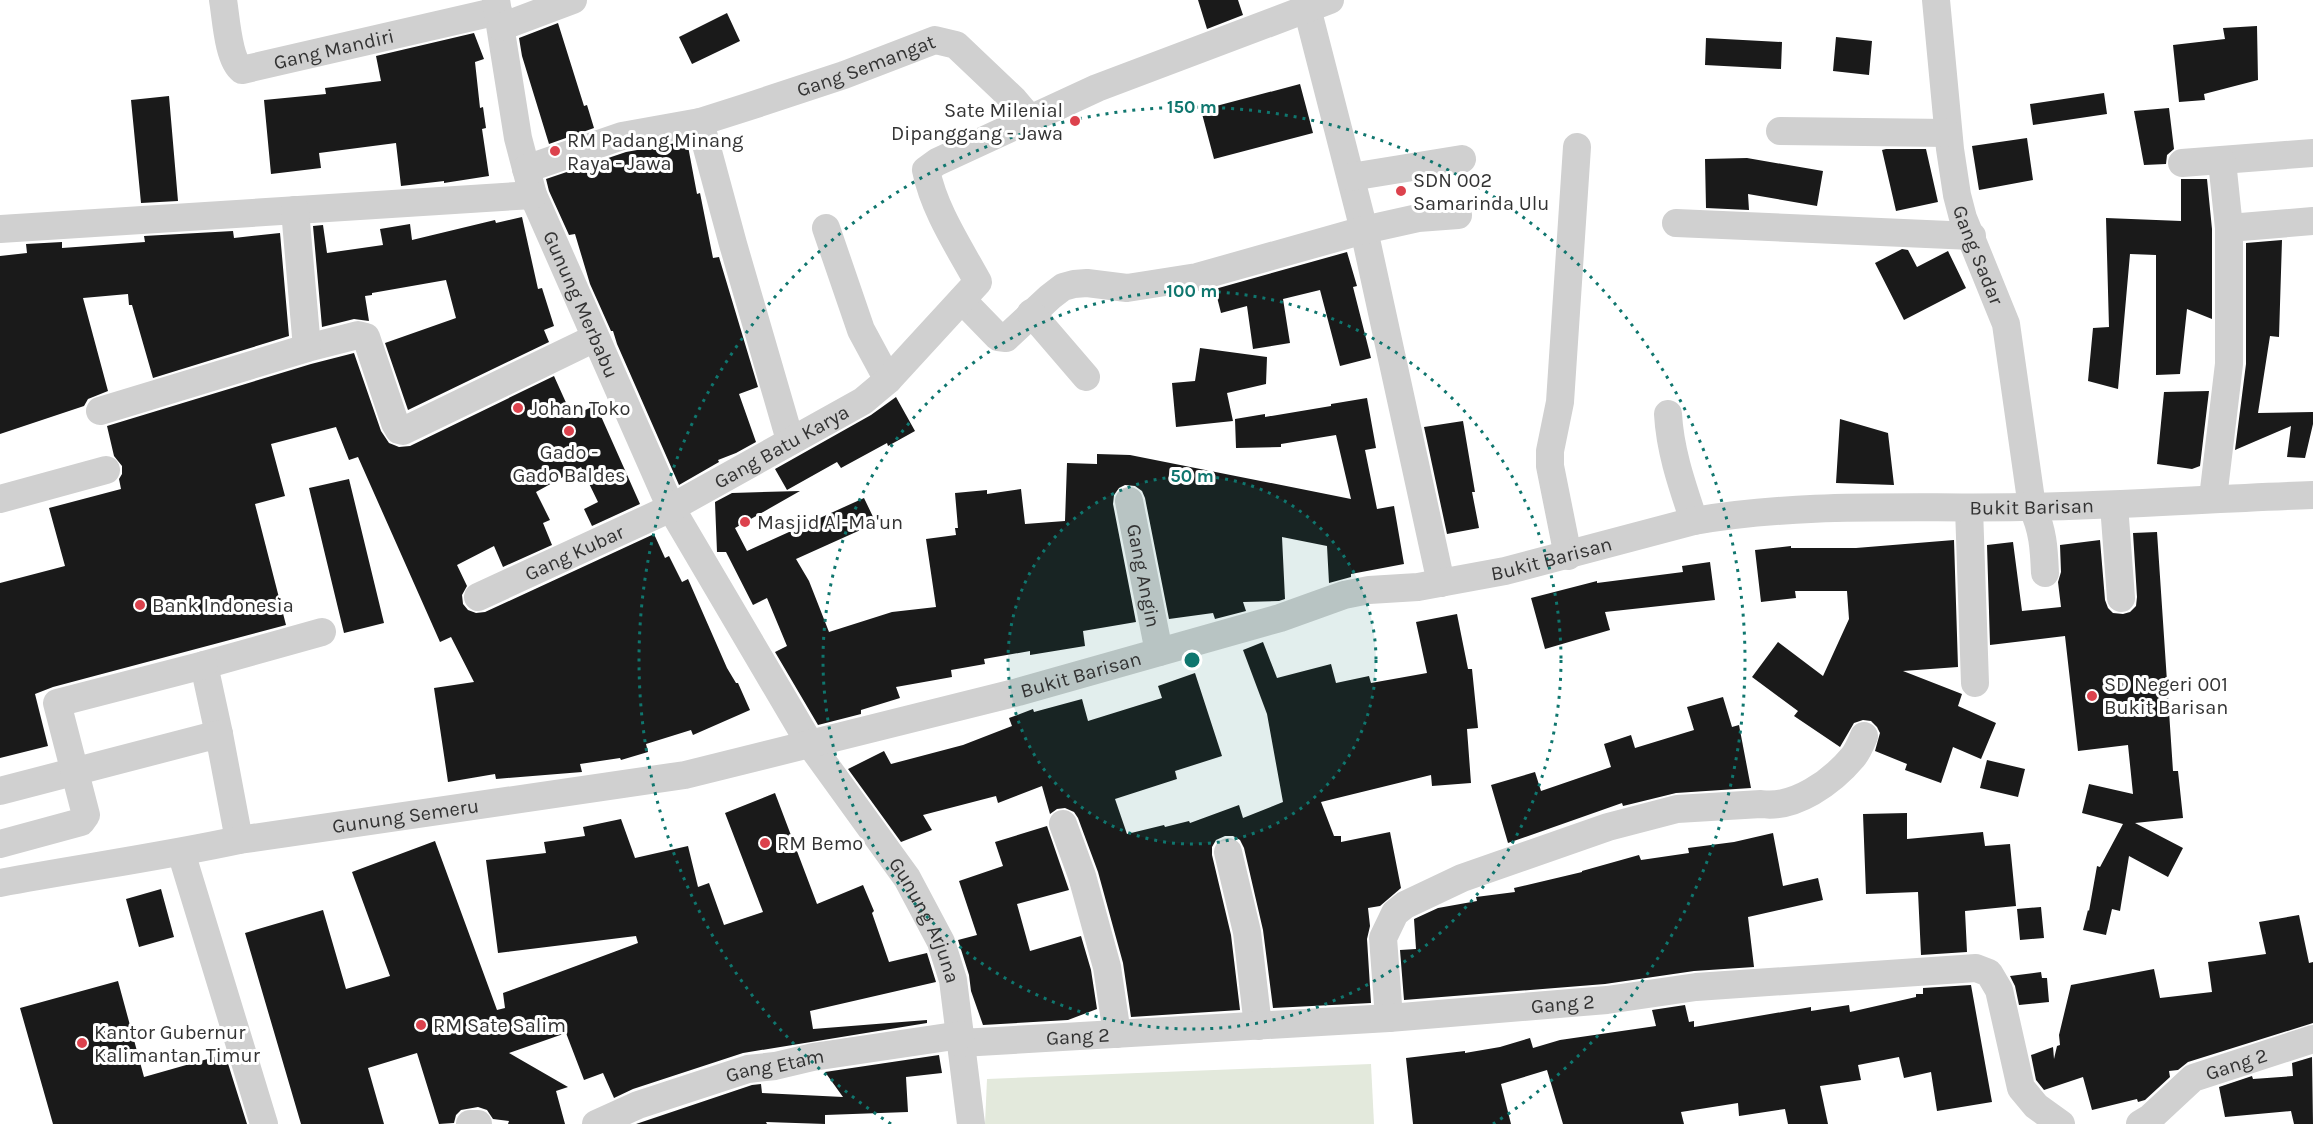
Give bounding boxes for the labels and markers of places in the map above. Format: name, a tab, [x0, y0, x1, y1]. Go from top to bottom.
place label: Sate Milenial Dipanggang - Jawa	[891, 99, 1063, 145]
marker: Sate Milenial Dipanggang - Jawa	[1068, 114, 1082, 128]
place label: RM Padang Minang Raya - Jawa	[567, 129, 743, 175]
marker: RM Padang Minang Raya - Jawa	[548, 144, 562, 158]
place label: SDN 002 Samarinda Ulu	[1413, 169, 1549, 215]
marker: SDN 002 Samarinda Ulu	[1394, 184, 1408, 198]
place label: Johan Toko	[530, 397, 630, 420]
marker: Johan Toko	[511, 401, 525, 415]
marker: Gado - Gado Baldes	[562, 424, 576, 438]
place label: Gado - Gado Baldes	[512, 441, 626, 487]
place label: Masjid Al-Ma'un	[757, 511, 903, 534]
marker: Masjid Al-Ma'un	[738, 515, 752, 529]
place label: Bank Indonesia	[152, 594, 294, 617]
marker: Bank Indonesia	[133, 598, 147, 612]
centre of rings	[1182, 650, 1202, 670]
place label: SD Negeri 001 Bukit Barisan	[2104, 673, 2228, 719]
marker: SD Negeri 001 Bukit Barisan	[2085, 689, 2099, 703]
place label: RM Bemo	[777, 832, 863, 855]
marker: RM Bemo	[758, 836, 772, 850]
place label: RM Sate Salim	[433, 1014, 566, 1037]
marker: RM Sate Salim	[414, 1018, 428, 1032]
place label: Kantor Gubernur Kalimantan Timur	[94, 1021, 261, 1067]
marker: Kantor Gubernur Kalimantan Timur	[75, 1036, 89, 1050]

